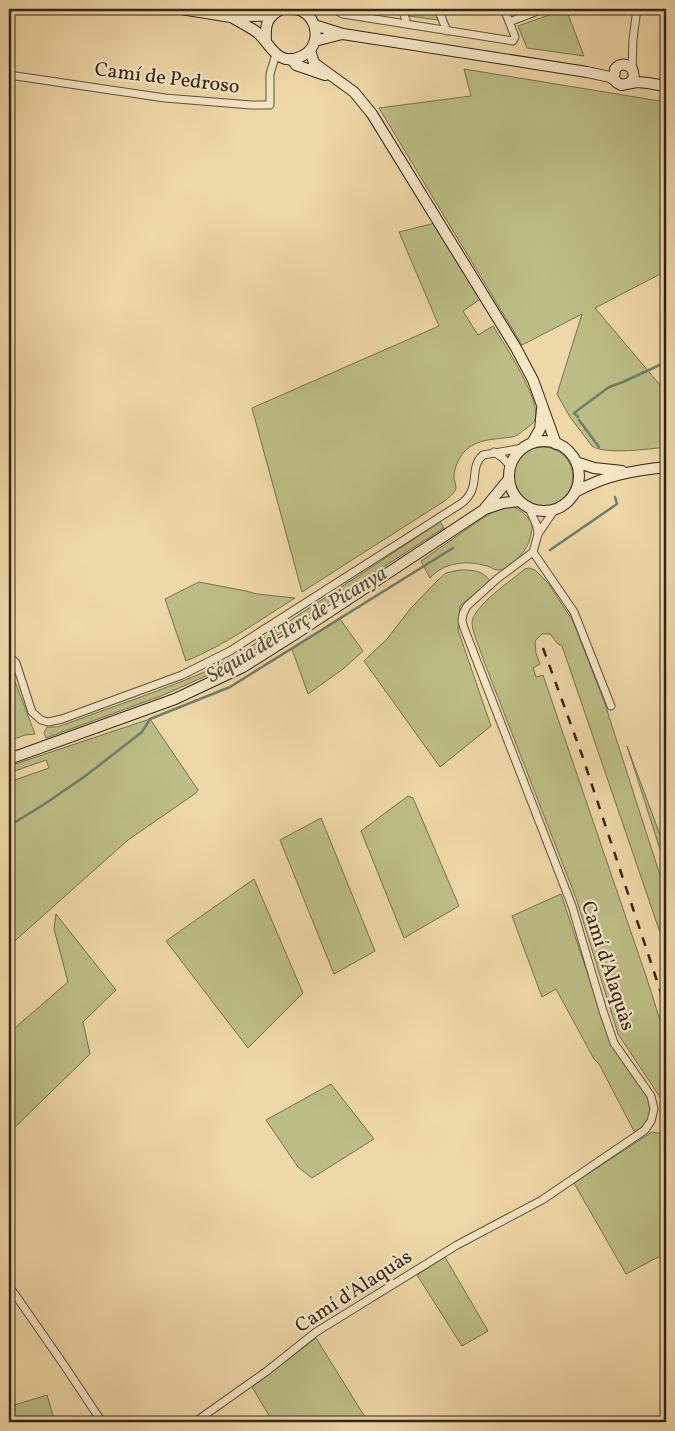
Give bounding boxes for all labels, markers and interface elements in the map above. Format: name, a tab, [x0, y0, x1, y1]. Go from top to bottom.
street label: Camí de Pedroso	[93, 56, 241, 102]
water label: Séquia del Terç de Picanya	[201, 559, 393, 690]
street label: Camí d'Alaquàs	[573, 898, 641, 1034]
street label: Camí d'Alaquàs	[290, 1244, 418, 1340]

